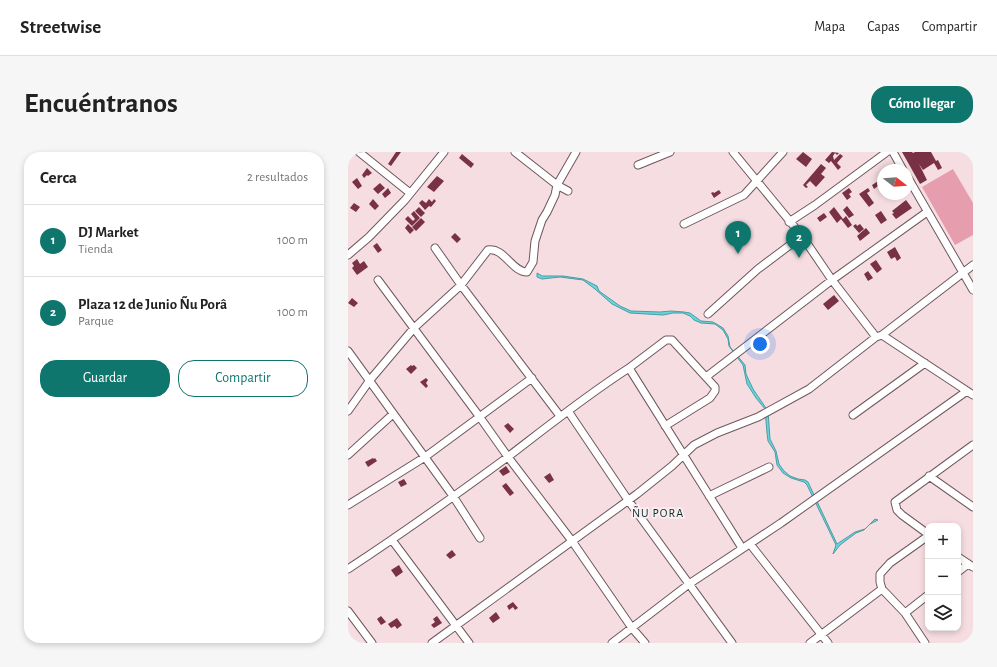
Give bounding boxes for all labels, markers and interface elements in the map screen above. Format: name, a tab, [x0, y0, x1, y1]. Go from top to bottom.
text: Streetwise	[20, 18, 101, 37]
text: Mapa	[814, 20, 845, 34]
text: Capas	[867, 20, 900, 34]
text: Compartir	[922, 20, 977, 34]
button: Cómo llegar	[871, 86, 973, 123]
text: Encuéntranos	[24, 90, 178, 118]
north arrow	[877, 164, 913, 200]
text: Cerca	[40, 169, 77, 186]
text: 2 resultados	[247, 171, 308, 184]
pin: 1	[725, 221, 751, 254]
text: DJ Market	[78, 225, 139, 240]
pin: 2	[786, 225, 812, 258]
text: 1	[51, 234, 55, 247]
text: 100 m	[277, 234, 308, 247]
text: Tienda	[78, 243, 113, 256]
text: Plaza 12 de Junio Ñu Porâ	[78, 297, 227, 312]
text: 2	[50, 306, 56, 319]
text: 100 m	[277, 306, 308, 319]
text: Parque	[78, 315, 114, 328]
your location	[750, 334, 770, 354]
button: Guardar	[40, 360, 170, 397]
button: Compartir	[178, 360, 308, 397]
district label: ÑU PORA	[632, 505, 684, 519]
map controls	[925, 523, 961, 631]
button: +	[925, 523, 961, 559]
button: −	[925, 559, 961, 595]
button: layers	[925, 595, 961, 631]

